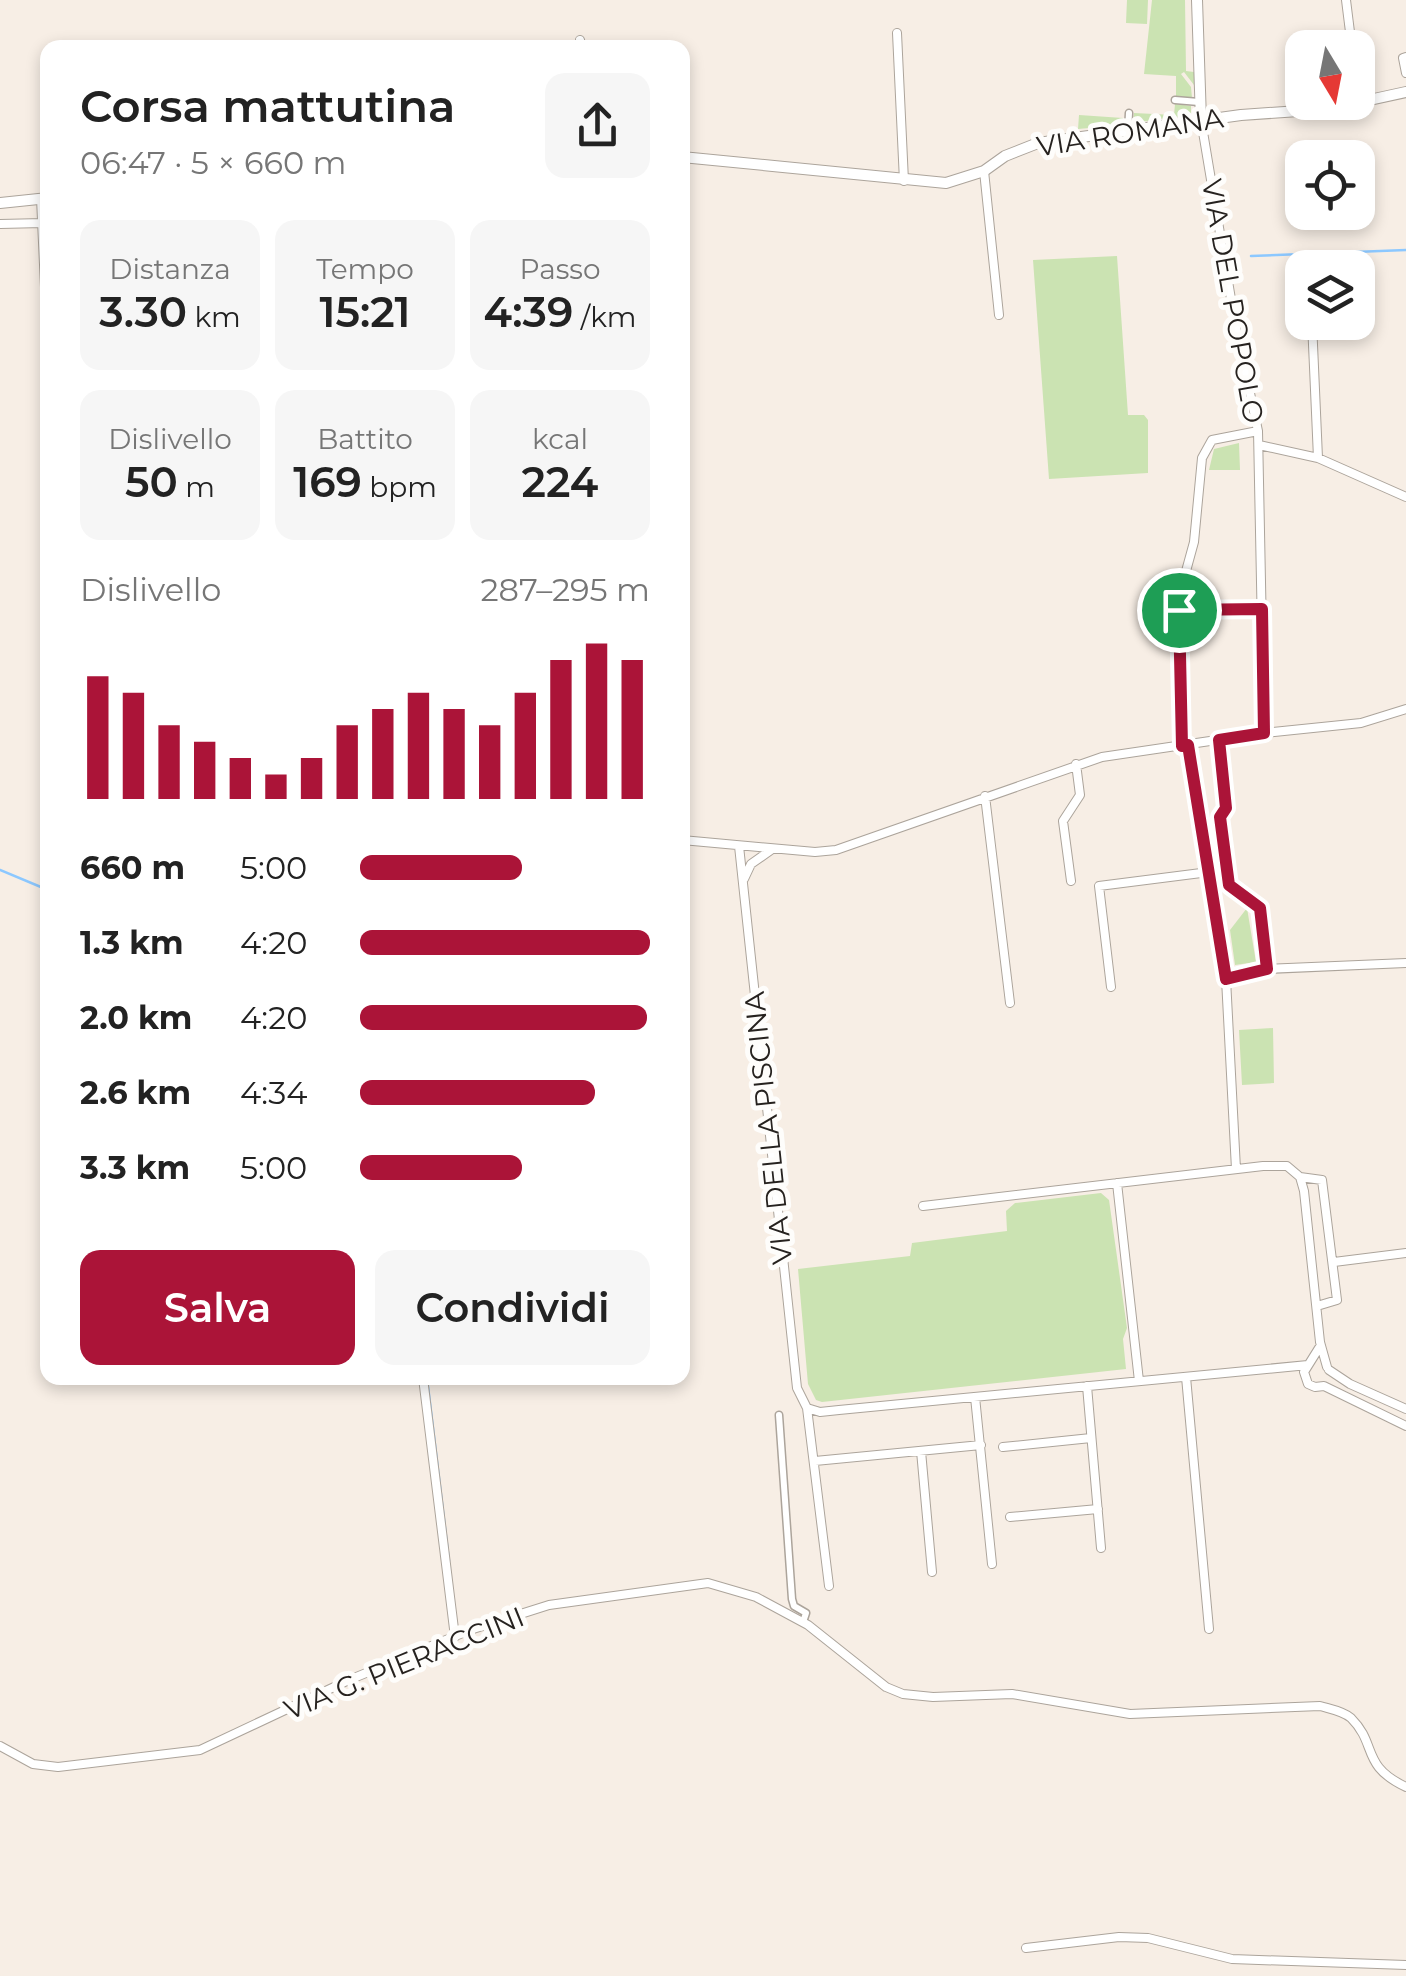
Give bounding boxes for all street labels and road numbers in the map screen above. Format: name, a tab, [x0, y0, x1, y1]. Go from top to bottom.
street label: VIA ROMANA	[1034, 100, 1227, 164]
street label: VIA DEL POPOLO	[1195, 176, 1271, 426]
street label: VIA DELLA PISCINA	[737, 989, 799, 1266]
street label: VIA G. PIERACCINI	[279, 1599, 529, 1727]

